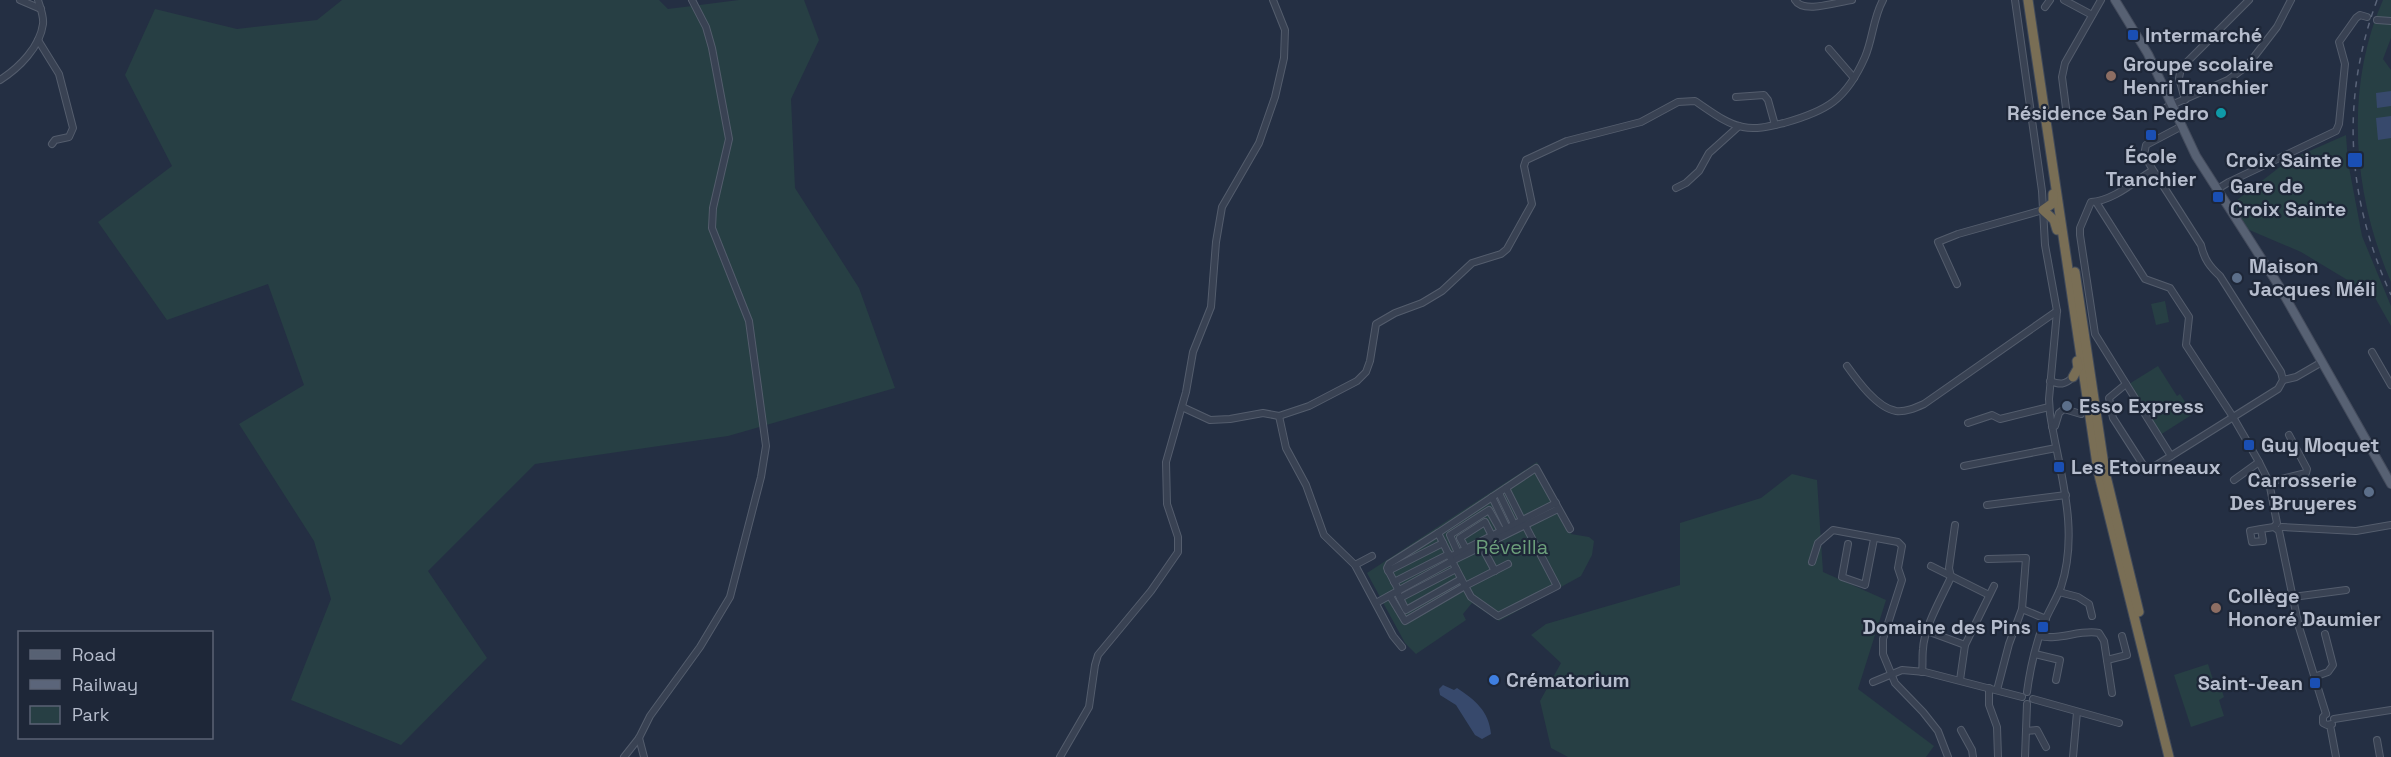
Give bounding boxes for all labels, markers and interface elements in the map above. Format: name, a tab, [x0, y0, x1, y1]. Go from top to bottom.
place label: Intermarché	[2145, 22, 2262, 48]
marker: Intermarché	[2126, 28, 2140, 42]
place label: Groupe scolaire Henri Tranchier	[2123, 51, 2273, 100]
marker: Groupe scolaire Henri Tranchier	[2104, 69, 2118, 83]
place label: Résidence San Pedro	[2007, 100, 2209, 126]
marker: Résidence San Pedro	[2214, 106, 2228, 120]
marker: École Tranchier	[2144, 128, 2158, 142]
place label: École Tranchier	[2106, 143, 2196, 192]
place label: Croix Sainte	[2226, 147, 2342, 173]
marker: Croix Sainte	[2346, 151, 2364, 169]
place label: Gare de Croix Sainte	[2230, 173, 2346, 222]
marker: Gare de Croix Sainte	[2211, 190, 2225, 204]
place label: Maison Jacques Méli	[2249, 253, 2376, 302]
marker: Maison Jacques Méli	[2230, 271, 2244, 285]
place label: Esso Express	[2079, 393, 2204, 419]
marker: Esso Express	[2060, 399, 2074, 413]
place label: Guy Moquet	[2261, 432, 2379, 458]
marker: Guy Moquet	[2242, 438, 2256, 452]
place label: Les Etourneaux	[2071, 454, 2221, 480]
marker: Les Etourneaux	[2052, 460, 2066, 474]
place label: Carrosserie Des Bruyeres	[2230, 467, 2357, 516]
marker: Carrosserie Des Bruyeres	[2362, 485, 2376, 499]
park label: Réveilla	[1476, 534, 1548, 560]
place label: Collège Honoré Daumier	[2228, 583, 2381, 632]
marker: Collège Honoré Daumier	[2209, 601, 2223, 615]
place label: Domaine des Pins	[1862, 614, 2031, 640]
marker: Domaine des Pins	[2036, 620, 2050, 634]
legend	[18, 631, 213, 739]
text: Road	[72, 643, 116, 666]
place label: Crématorium	[1506, 667, 1630, 693]
place label: Saint-Jean	[2198, 670, 2303, 696]
text: Railway	[72, 673, 138, 696]
marker: Crématorium	[1487, 673, 1501, 687]
marker: Saint-Jean	[2308, 676, 2322, 690]
text: Park	[72, 703, 110, 726]

